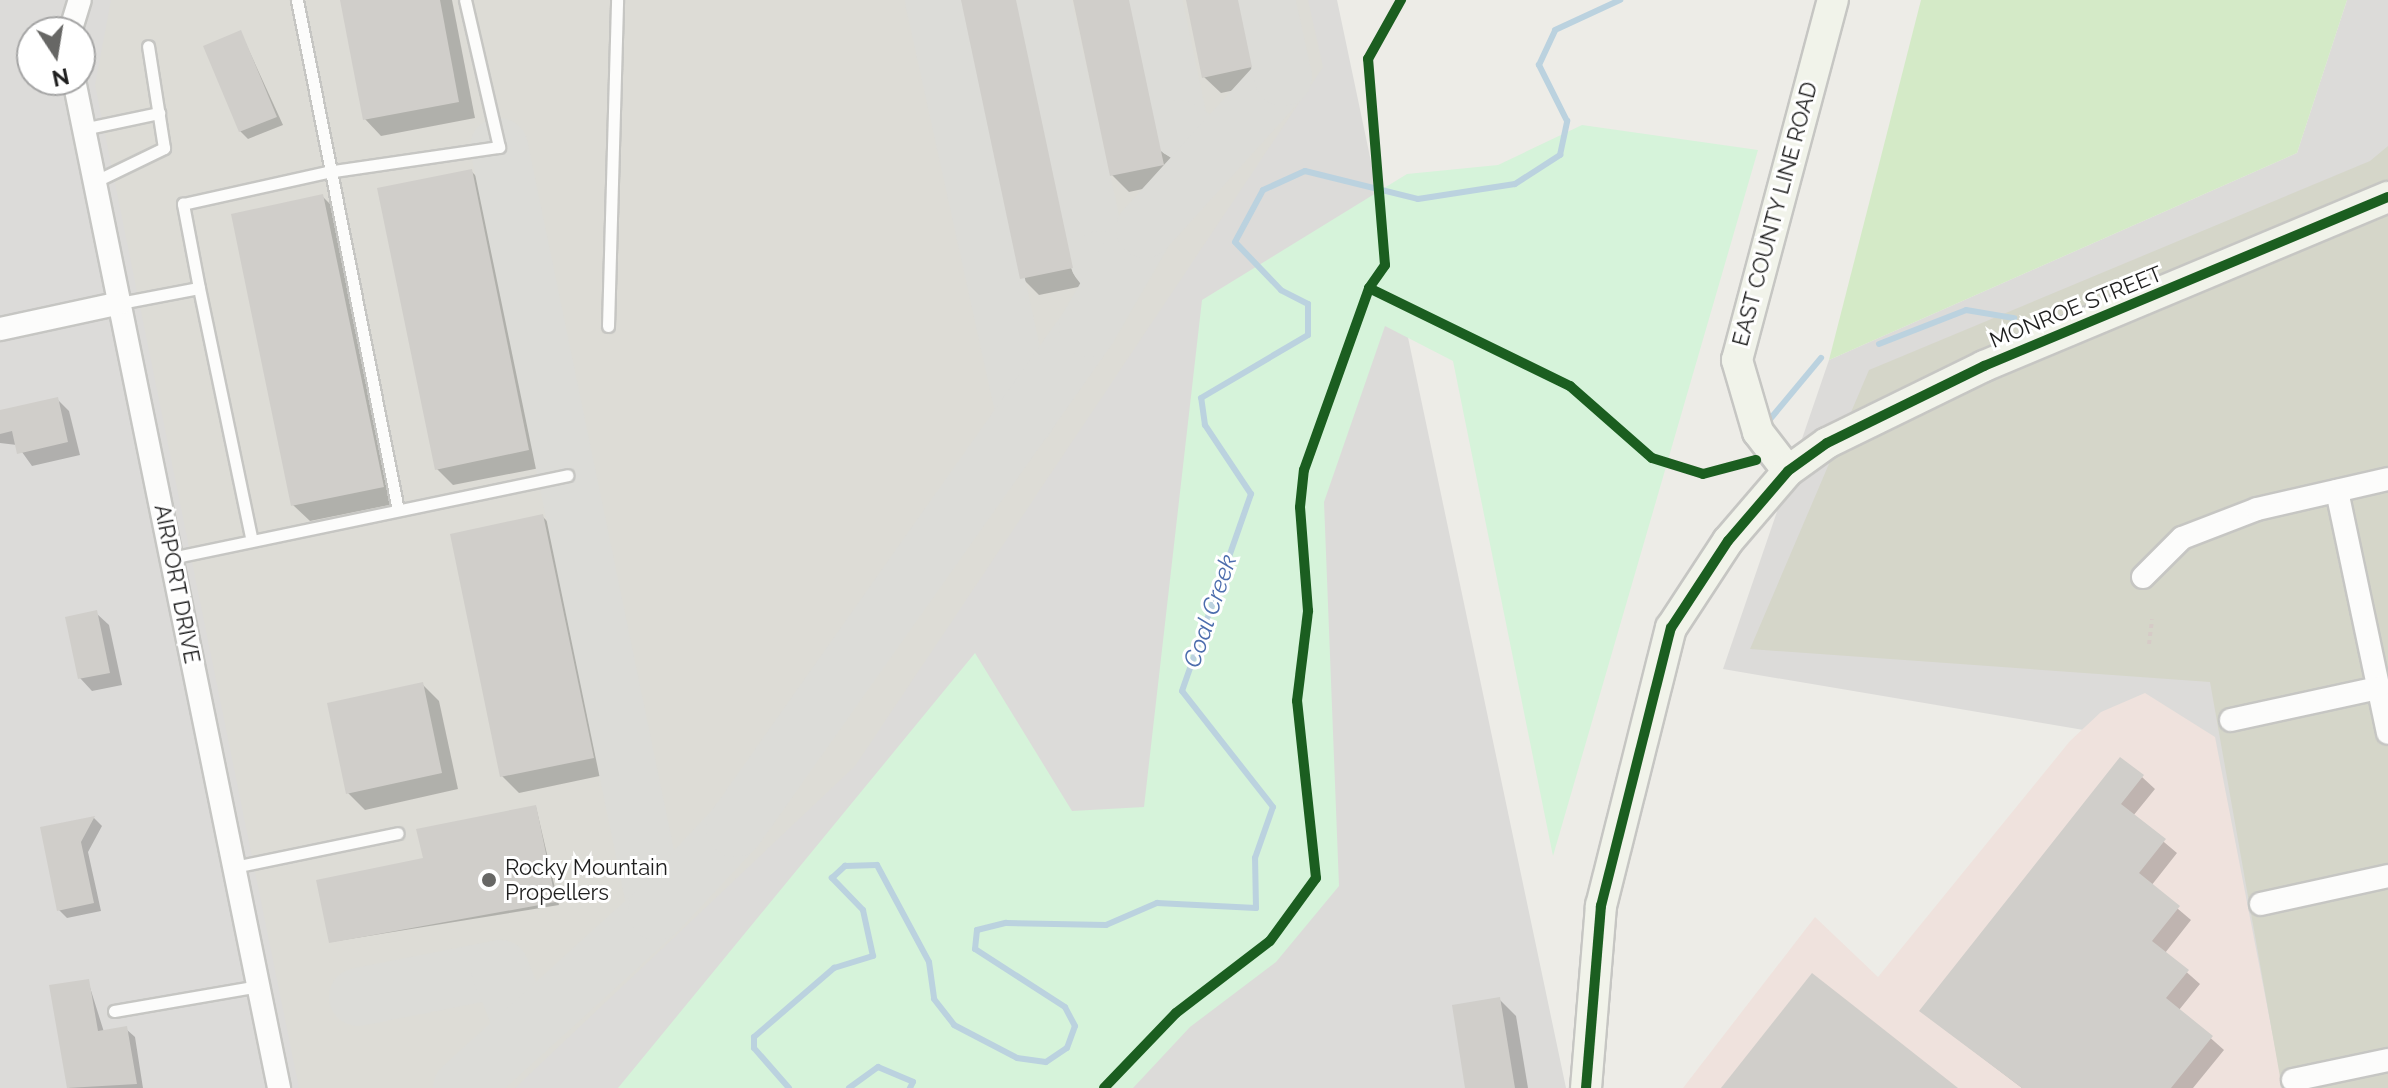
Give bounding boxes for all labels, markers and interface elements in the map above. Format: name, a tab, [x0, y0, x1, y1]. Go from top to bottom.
north arrow	[16, 16, 96, 96]
text: N	[50, 63, 71, 92]
street label: EAST COUNTY LINE ROAD	[1727, 78, 1823, 350]
street label: MONROE STREET	[1986, 260, 2166, 354]
street label: AIRPORT DRIVE	[149, 502, 205, 666]
water label: Coal Creek	[1177, 550, 1243, 672]
place label: Rocky Mountain Propellers	[505, 854, 668, 906]
marker: Rocky Mountain Propellers	[480, 871, 498, 889]

